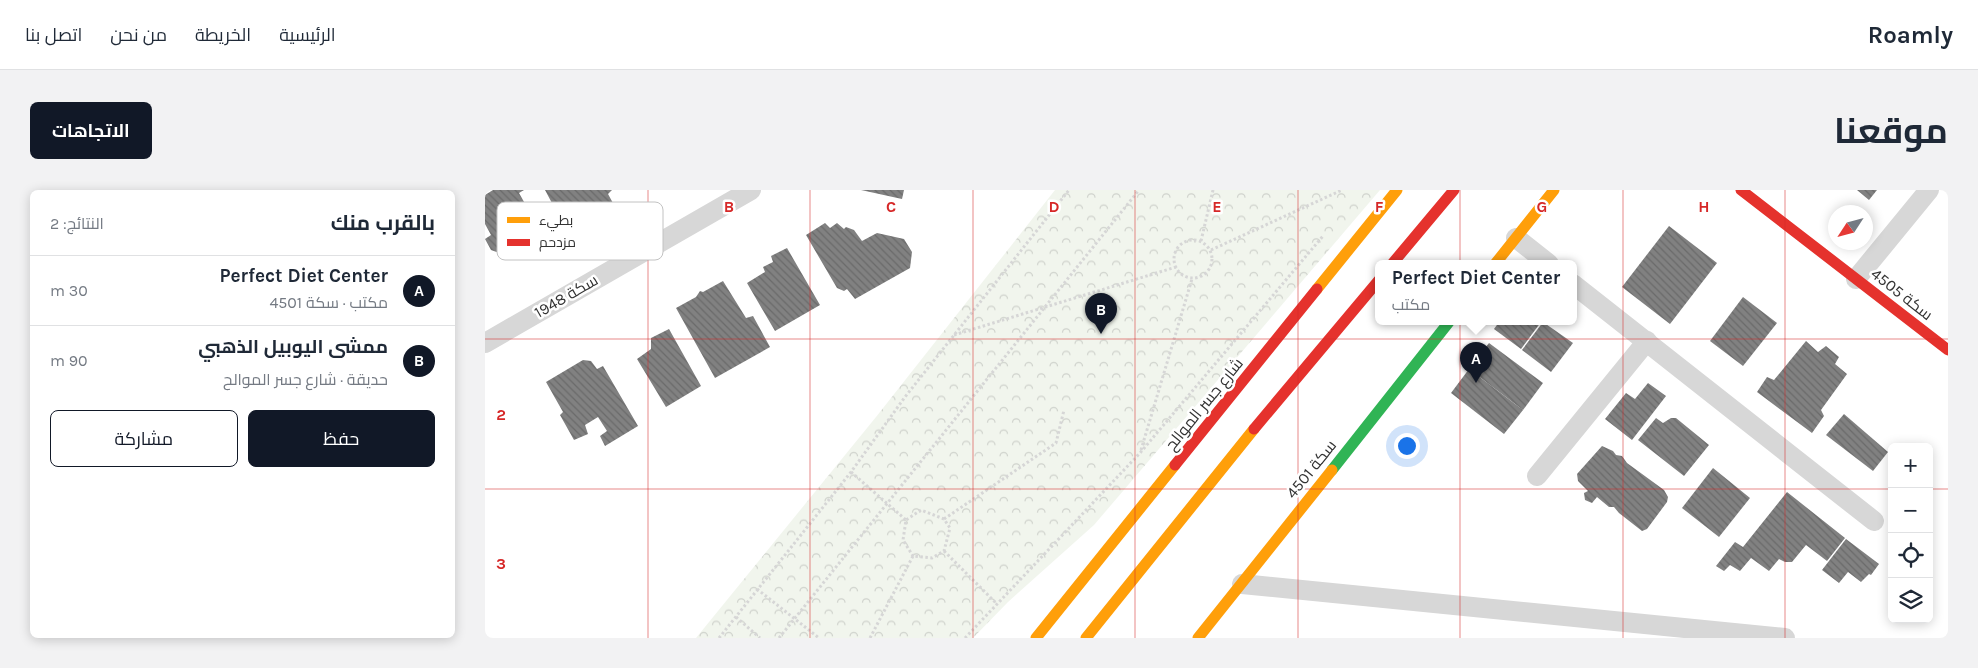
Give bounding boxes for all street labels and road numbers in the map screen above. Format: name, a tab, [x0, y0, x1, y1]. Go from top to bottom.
street label: سكة 4505	[1867, 264, 1937, 324]
street label: سكة 1948	[531, 270, 601, 322]
street label: شارع جسر الموالح	[1161, 354, 1249, 455]
street label: سكة 4501	[1282, 436, 1340, 502]

